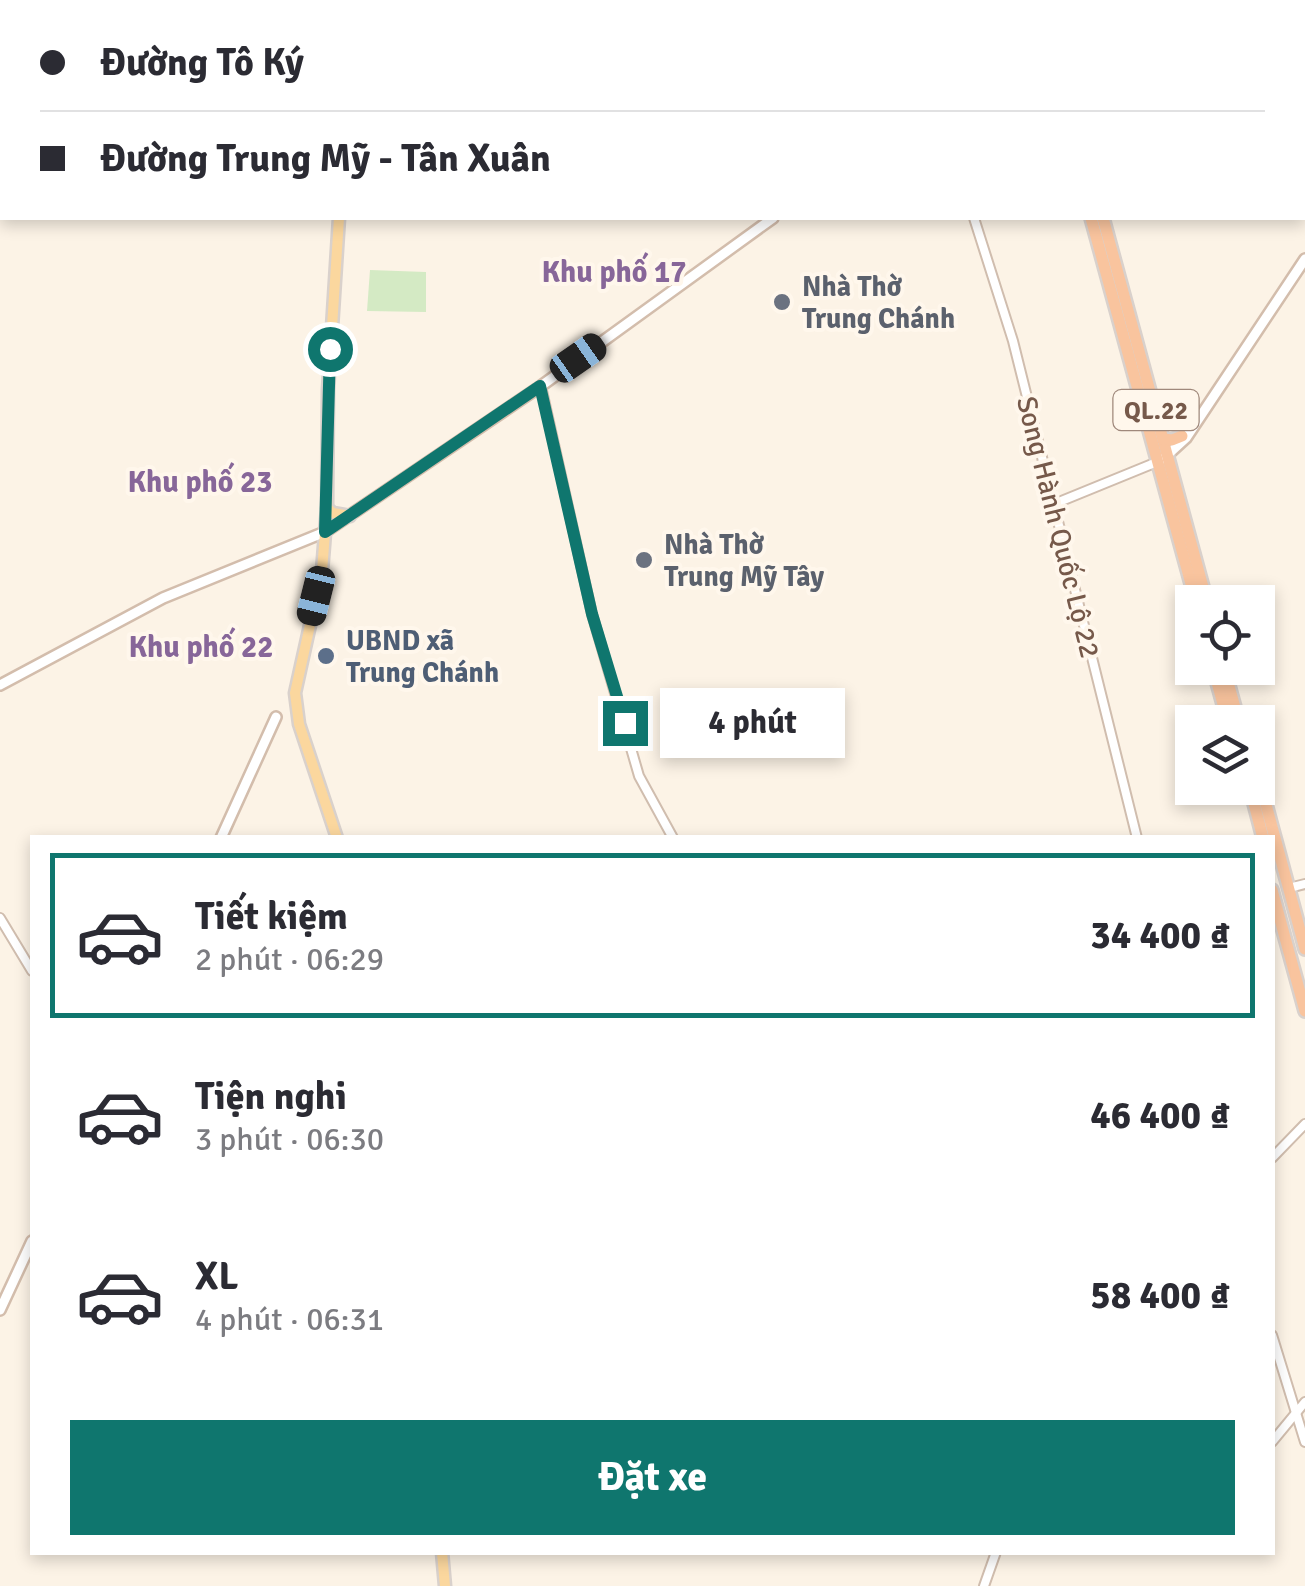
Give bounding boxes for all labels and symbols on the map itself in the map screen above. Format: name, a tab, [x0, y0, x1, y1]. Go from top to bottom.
district label: Khu phố 17	[541, 252, 687, 291]
place label: Nhà Thờ Trung Chánh	[802, 270, 955, 336]
marker: Nhà Thờ Trung Chánh	[771, 291, 793, 313]
route start	[308, 327, 353, 372]
car	[545, 329, 611, 387]
road number: QL.22	[1114, 390, 1198, 430]
street label: Song Hành Quốc Lộ 22	[1009, 393, 1107, 662]
district label: Khu phố 23	[127, 462, 273, 501]
place label: Nhà Thờ Trung Mỹ Tây	[664, 528, 824, 594]
marker: Nhà Thờ Trung Mỹ Tây	[633, 549, 655, 571]
car	[294, 563, 338, 629]
place label: UBND xã Trung Chánh	[346, 624, 499, 690]
district label: Khu phố 22	[128, 627, 274, 666]
marker: UBND xã Trung Chánh	[315, 645, 337, 667]
callout: 4 phút	[660, 688, 845, 758]
route end	[603, 701, 648, 746]

